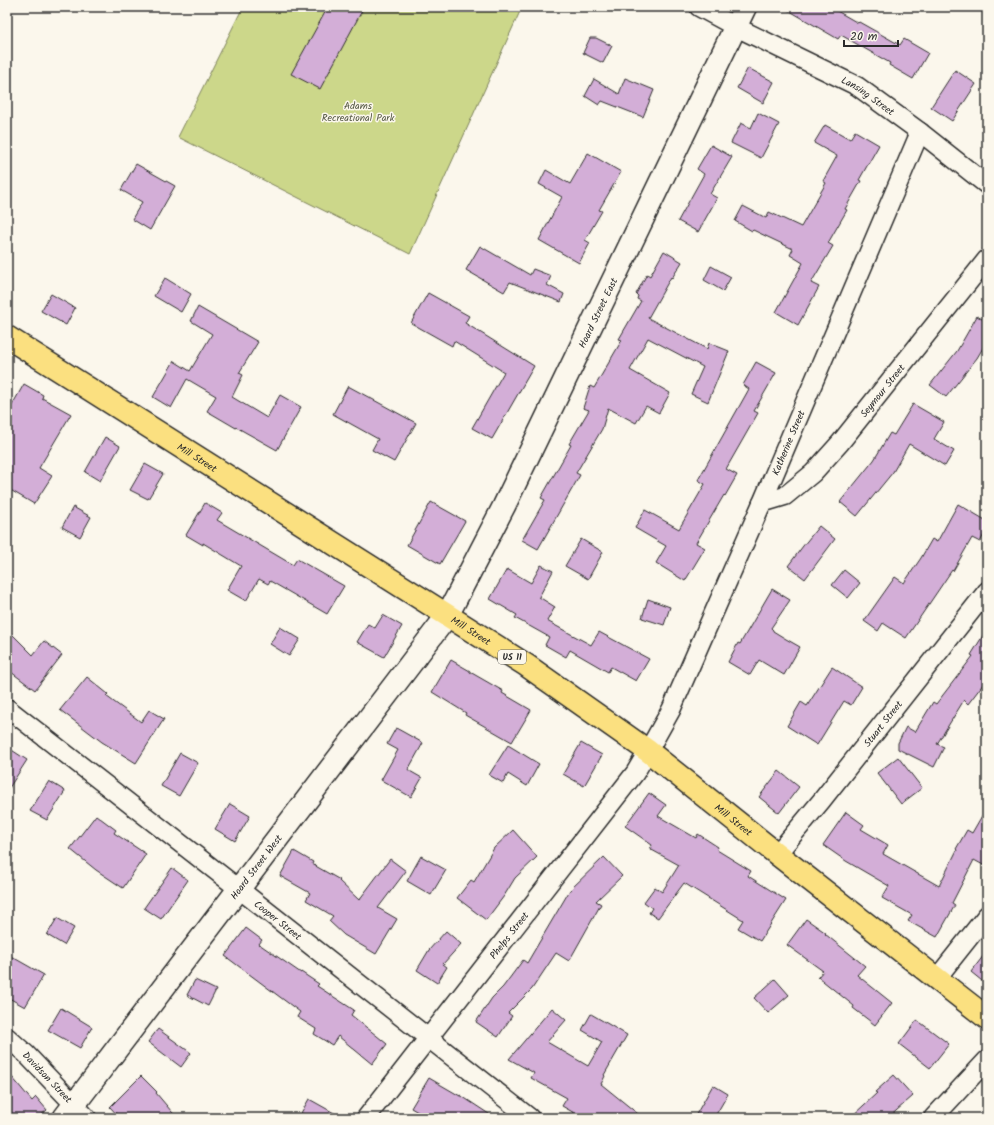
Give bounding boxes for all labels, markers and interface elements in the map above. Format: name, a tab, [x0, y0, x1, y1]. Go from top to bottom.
scale bar	[844, 22, 898, 48]
text: 20 m	[850, 27, 878, 46]
street label: Lansing Street	[838, 72, 898, 120]
park label: Adams Recreational Park	[322, 98, 395, 126]
street label: Hoard Street East	[574, 275, 622, 351]
street label: Seymour Street	[856, 361, 909, 421]
street label: Katherine Street	[768, 408, 810, 478]
street label: Mill Street	[174, 439, 220, 477]
street label: Mill Street	[447, 612, 494, 650]
road number: US 11	[498, 650, 526, 664]
street label: Stuart Street	[860, 697, 907, 751]
street label: Mill Street	[711, 800, 756, 841]
street label: Hoard Street West	[226, 831, 287, 903]
street label: Cooper Street	[250, 897, 305, 945]
street label: Phelps Street	[486, 908, 533, 963]
street label: Davidson Street	[18, 1048, 76, 1107]

